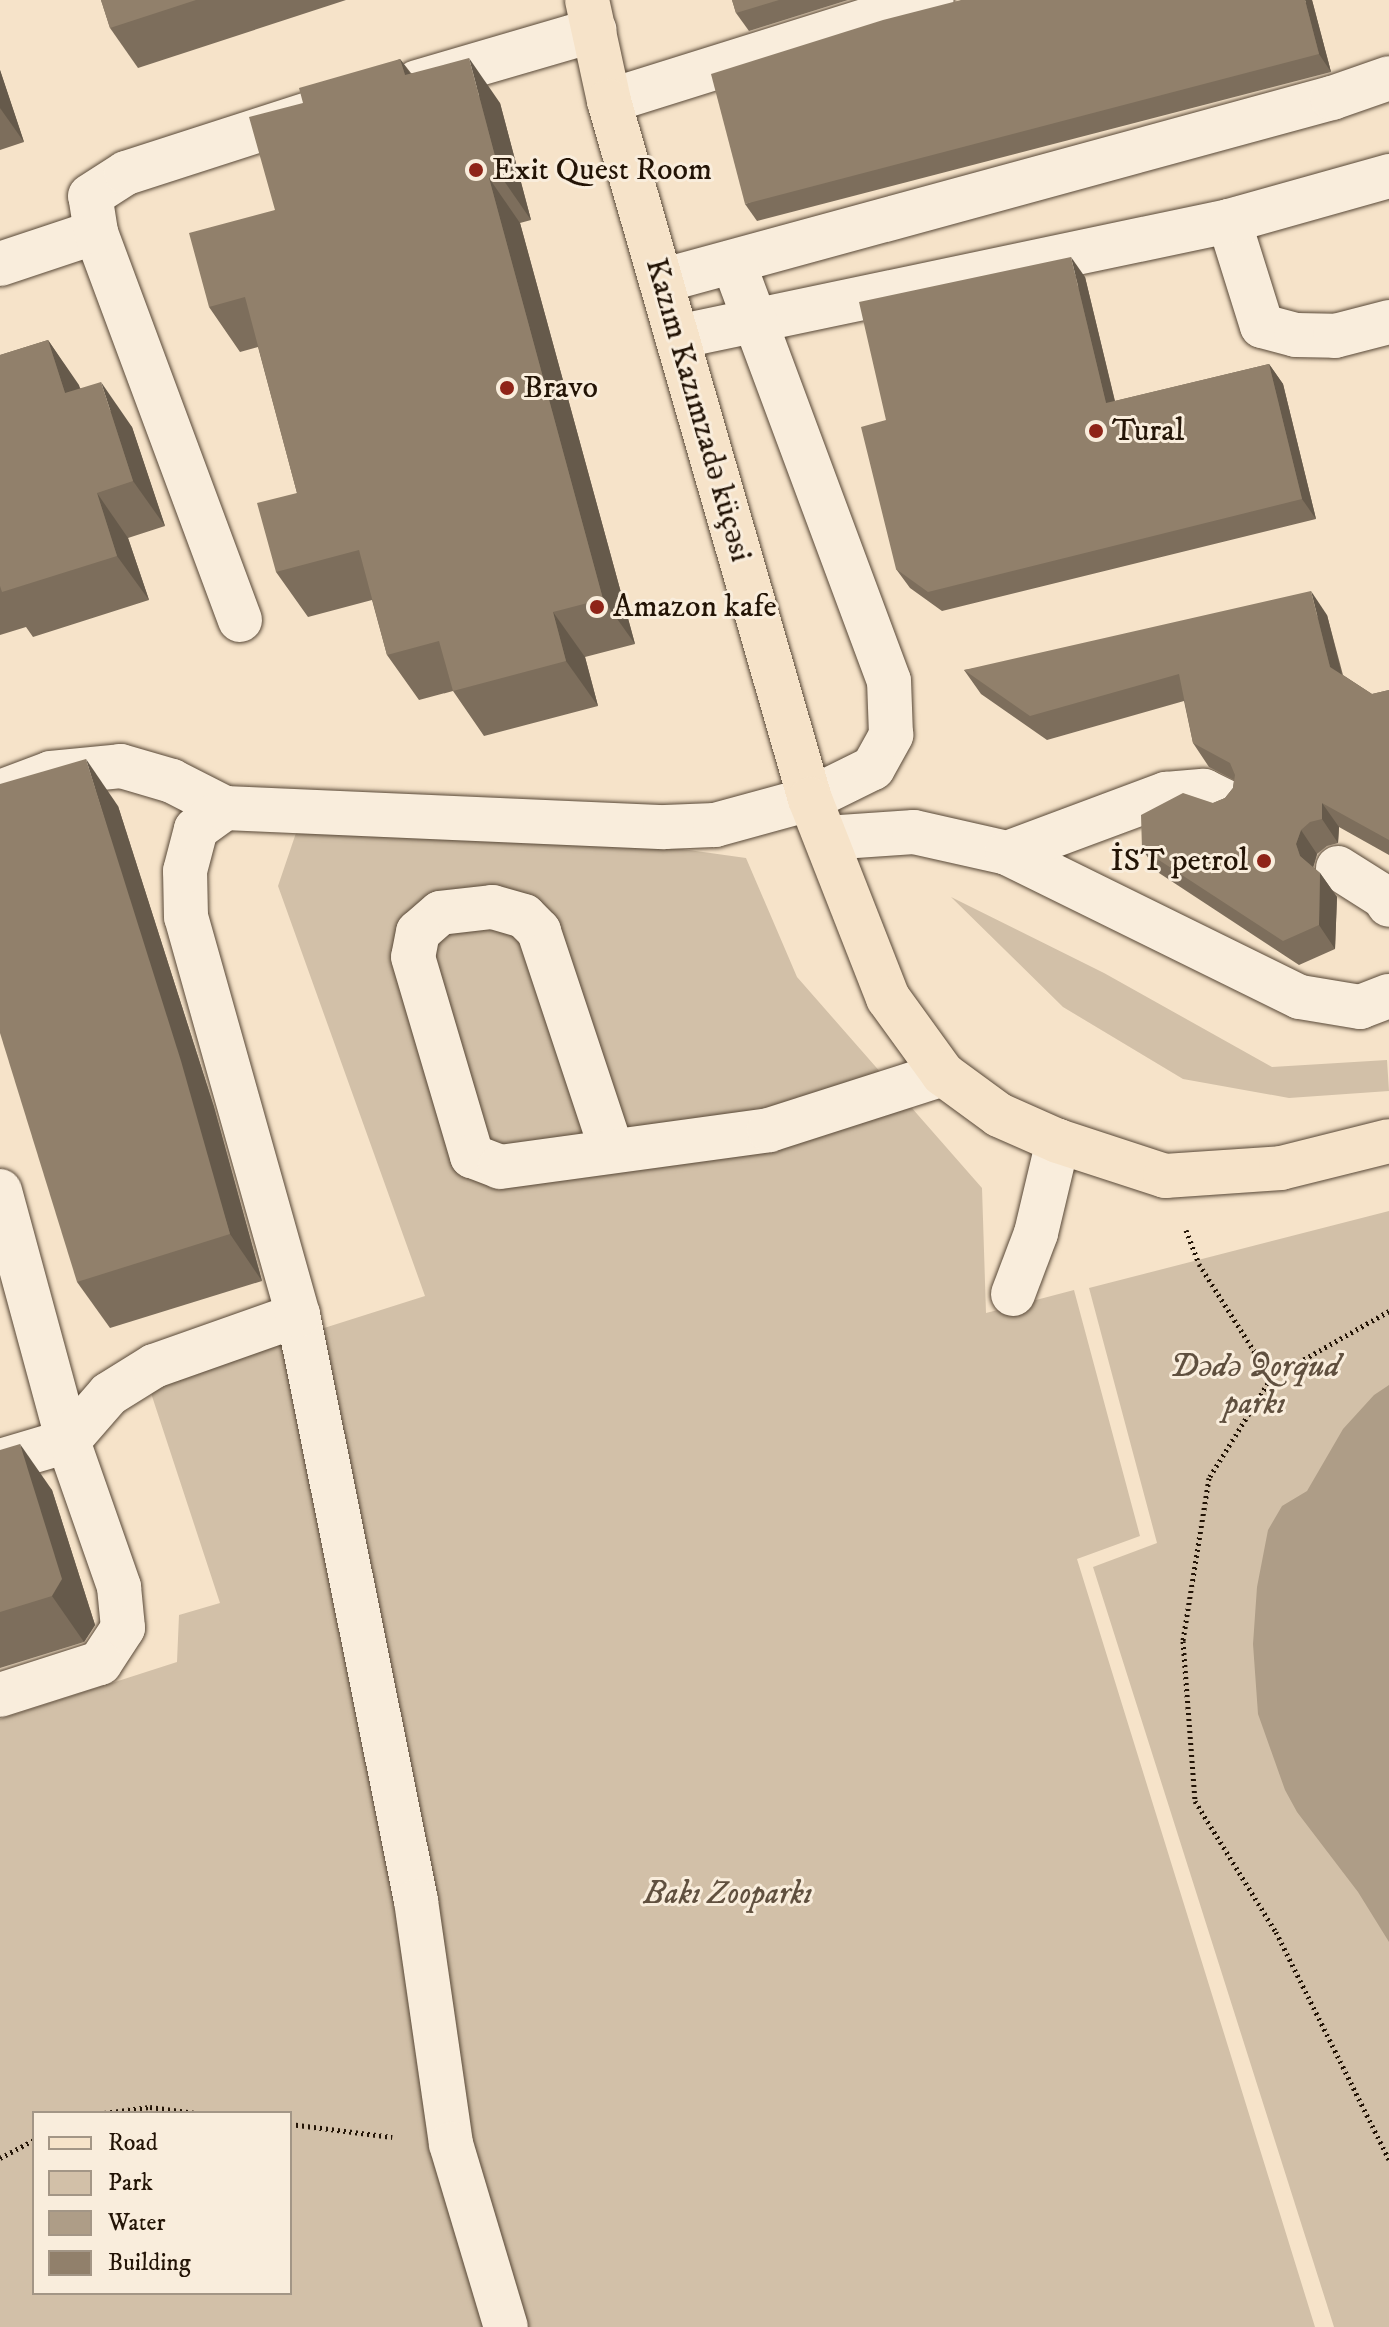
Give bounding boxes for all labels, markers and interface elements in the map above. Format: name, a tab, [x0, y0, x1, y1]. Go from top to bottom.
place label: Exit Quest Room	[492, 151, 712, 189]
marker: Exit Quest Room	[467, 161, 485, 179]
street label: Kazım Kazımzadə küçəsi	[636, 254, 760, 566]
place label: Bravo	[523, 369, 598, 407]
marker: Bravo	[498, 379, 516, 397]
place label: Tural	[1112, 412, 1184, 450]
marker: Tural	[1087, 422, 1105, 440]
place label: Amazon kafe	[613, 588, 777, 626]
marker: Amazon kafe	[588, 598, 606, 616]
place label: İST petrol	[1110, 842, 1248, 880]
marker: İST petrol	[1255, 852, 1273, 870]
park label: Dədə Qorqud parkı	[1170, 1349, 1340, 1424]
park label: Bakı Zooparkı	[644, 1875, 812, 1913]
legend	[32, 2111, 292, 2295]
text: Road	[108, 2128, 158, 2158]
text: Park	[108, 2168, 153, 2198]
text: Water	[108, 2208, 165, 2238]
text: Building	[108, 2248, 191, 2278]

